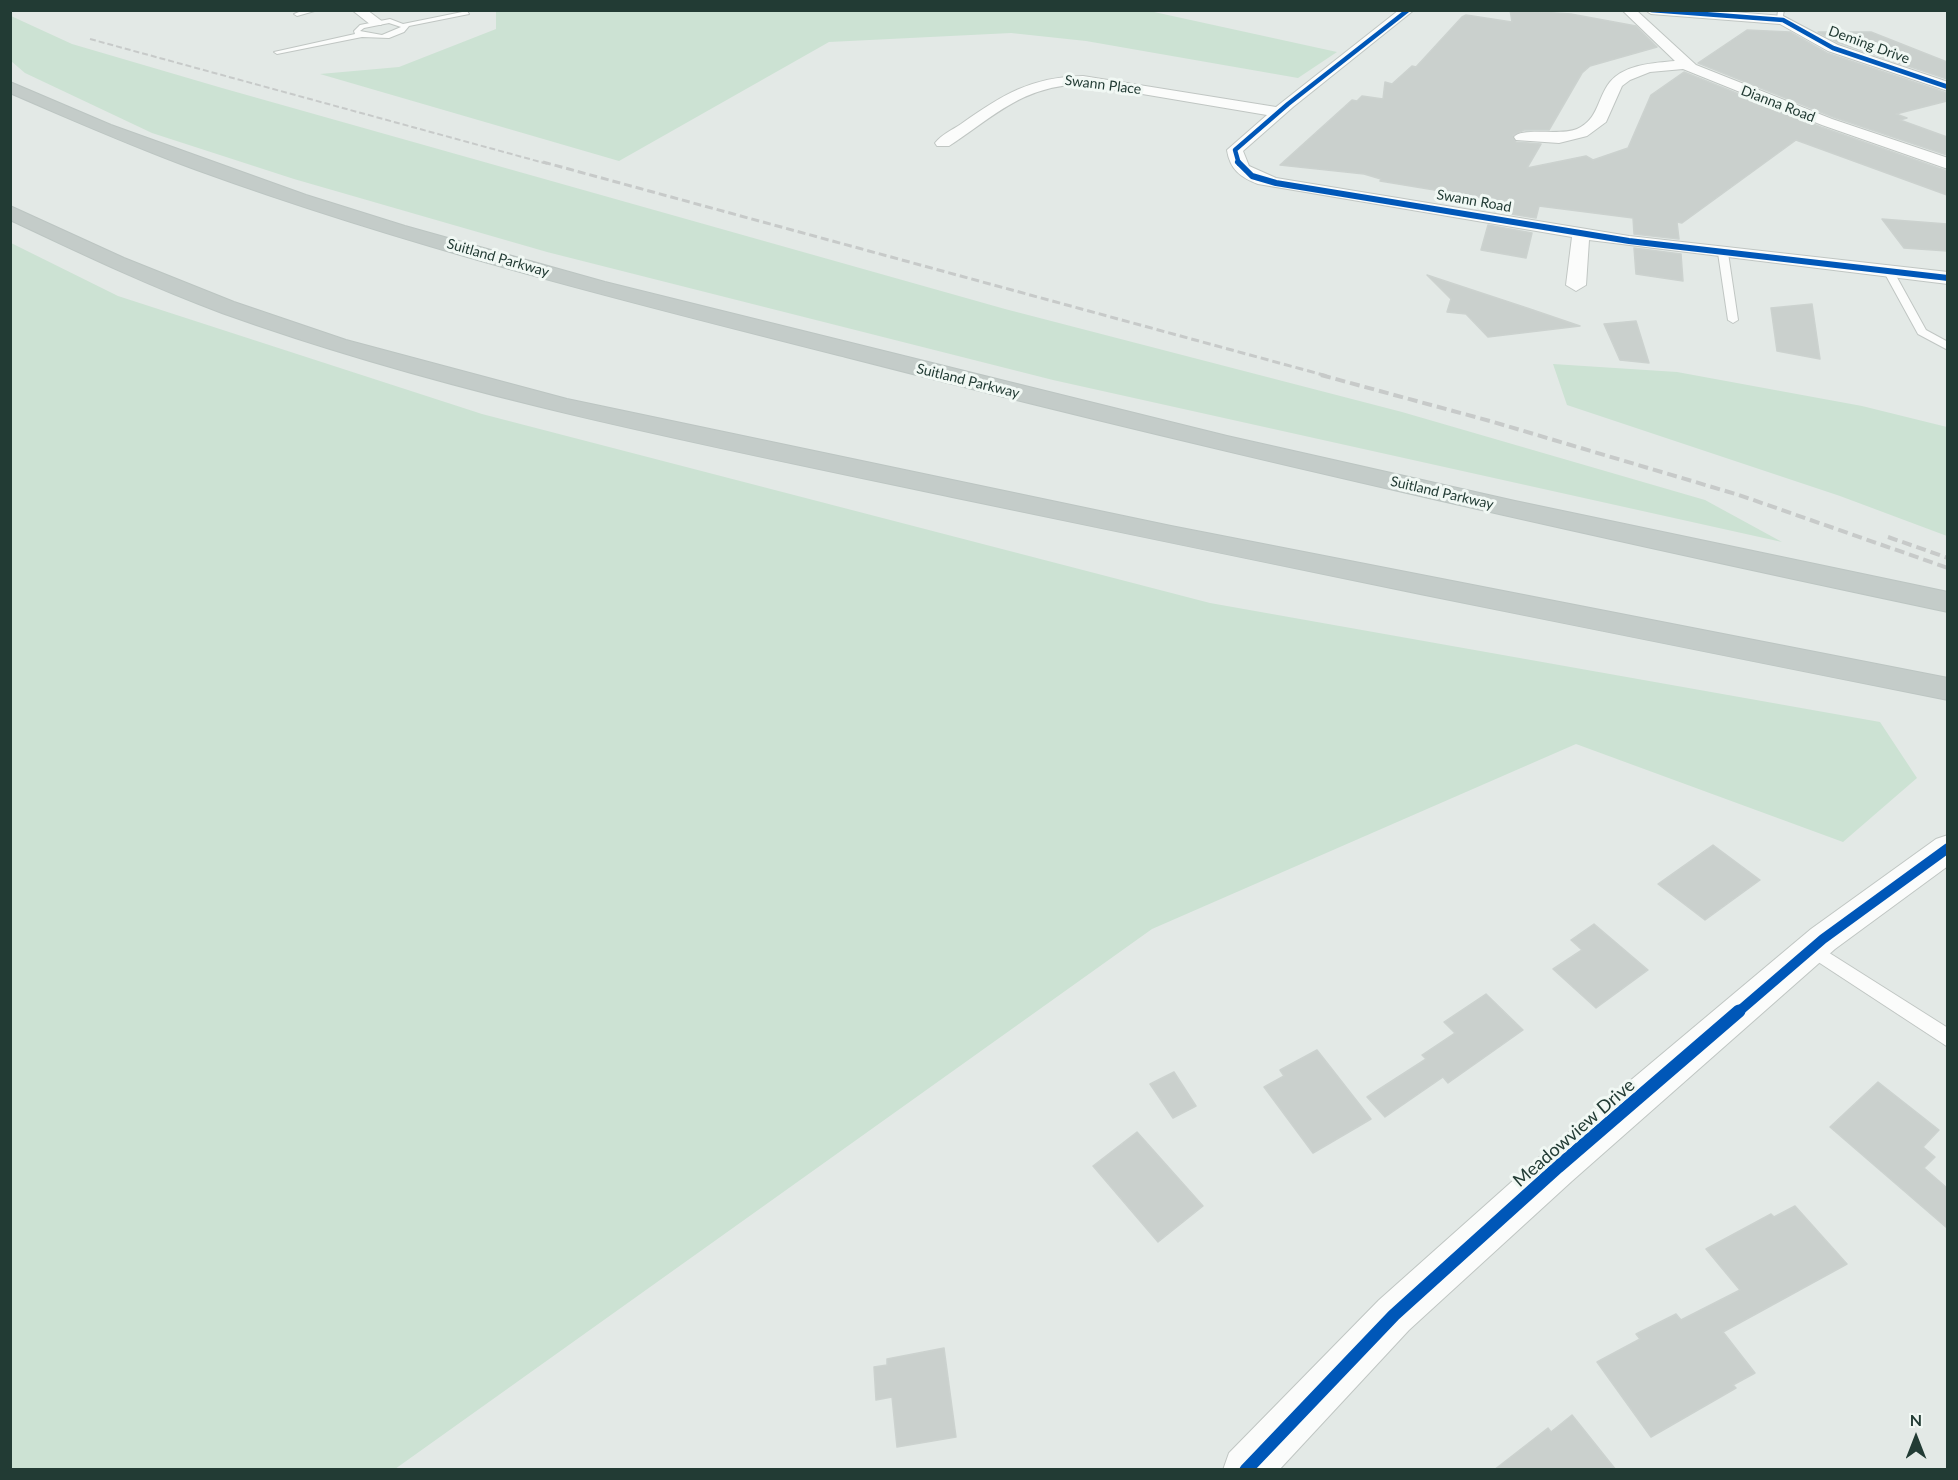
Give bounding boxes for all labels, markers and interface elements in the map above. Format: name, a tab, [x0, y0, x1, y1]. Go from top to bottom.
street label: Deming Drive	[1826, 23, 1912, 67]
street label: Swann Place	[1064, 72, 1142, 98]
street label: Dianna Road	[1739, 82, 1817, 126]
street label: Swann Road	[1435, 186, 1513, 216]
street label: Suitland Parkway	[445, 235, 551, 281]
street label: Suitland Parkway	[915, 360, 1021, 402]
street label: Suitland Parkway	[1389, 473, 1495, 513]
street label: Meadowview Drive	[1509, 1074, 1639, 1192]
north arrow	[1886, 1408, 1946, 1468]
text: N	[1910, 1410, 1922, 1429]

